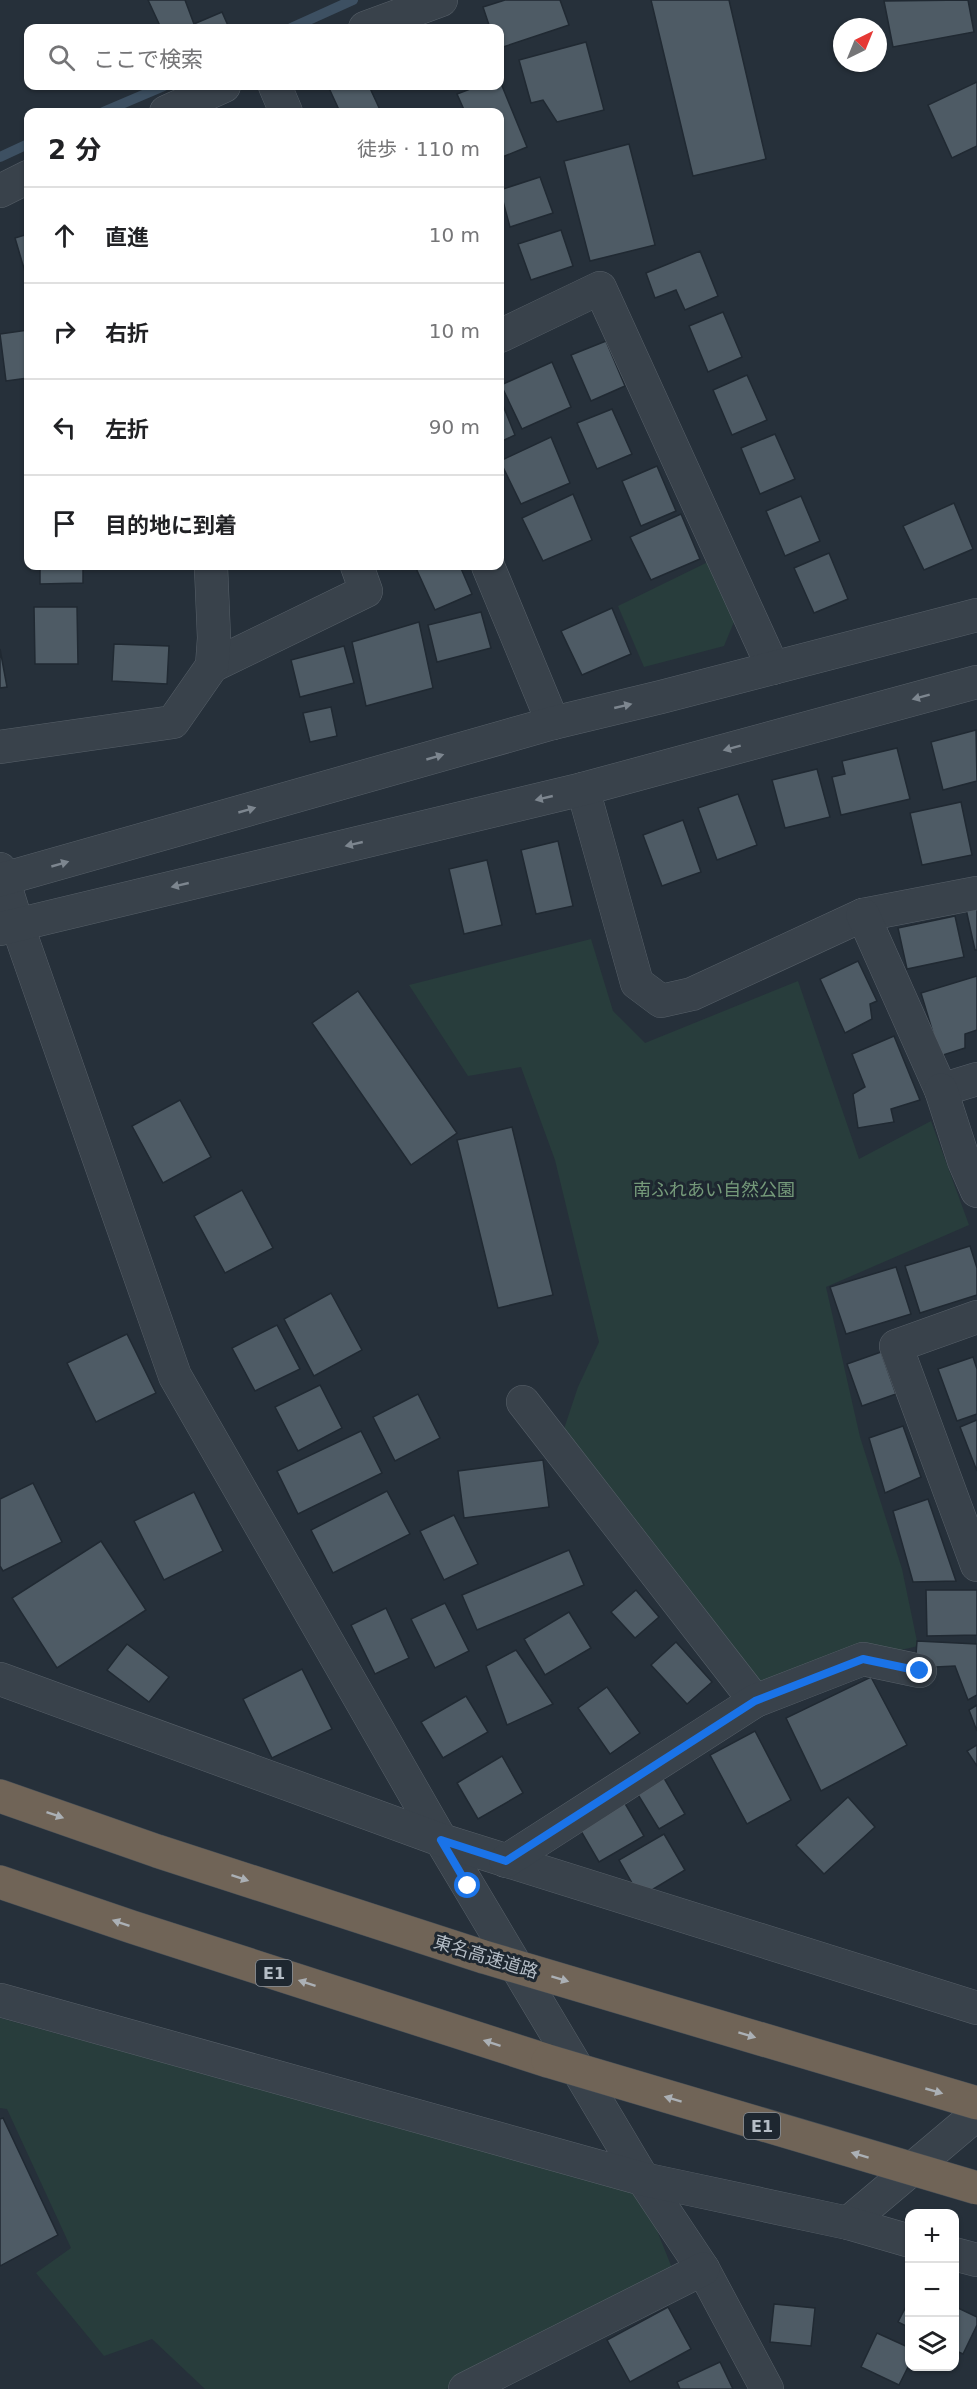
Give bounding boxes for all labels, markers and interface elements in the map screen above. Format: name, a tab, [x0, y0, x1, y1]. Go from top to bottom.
north arrow	[833, 18, 887, 72]
search box	[24, 24, 504, 90]
icon: search	[45, 41, 78, 74]
text: ここで検索	[93, 47, 203, 72]
text: 2 分	[48, 135, 101, 165]
text: 徒歩 · 110 m	[357, 137, 480, 161]
icon: ahead	[48, 219, 81, 252]
text: 10 m	[429, 223, 480, 247]
text: 直進	[105, 225, 149, 250]
icon: right	[48, 315, 81, 348]
text: 10 m	[429, 319, 480, 343]
text: 右折	[105, 321, 149, 346]
icon: left	[48, 411, 81, 444]
text: 90 m	[429, 415, 480, 439]
text: 左折	[105, 417, 149, 442]
icon: arrive	[48, 507, 81, 540]
text: 目的地に到着	[105, 513, 237, 538]
one-way arrow	[911, 693, 930, 703]
one-way arrow	[614, 701, 632, 711]
one-way arrow	[723, 744, 741, 754]
one-way arrow	[426, 752, 444, 761]
one-way arrow	[535, 794, 553, 804]
one-way arrow	[238, 805, 256, 814]
one-way arrow	[345, 839, 363, 849]
one-way arrow	[51, 858, 69, 868]
one-way arrow	[171, 881, 189, 891]
park label: 南ふれあい自然公園	[633, 1179, 795, 1200]
route end	[906, 1657, 932, 1683]
one-way arrow	[46, 1811, 64, 1821]
route start	[454, 1872, 480, 1898]
one-way arrow	[231, 1873, 249, 1883]
one-way arrow	[112, 1918, 130, 1928]
street label: 東名高速道路	[431, 1931, 541, 1982]
road number: E1	[256, 1960, 292, 1986]
one-way arrow	[551, 1975, 569, 1984]
one-way arrow	[298, 1978, 316, 1987]
one-way arrow	[738, 2031, 756, 2040]
one-way arrow	[483, 2038, 501, 2047]
one-way arrow	[925, 2087, 943, 2096]
one-way arrow	[664, 2094, 682, 2103]
road number: E1	[744, 2113, 780, 2139]
one-way arrow	[851, 2150, 869, 2159]
map controls	[905, 2209, 959, 2371]
button: +	[905, 2209, 959, 2263]
button: −	[905, 2263, 959, 2317]
button: layers	[905, 2317, 959, 2371]

